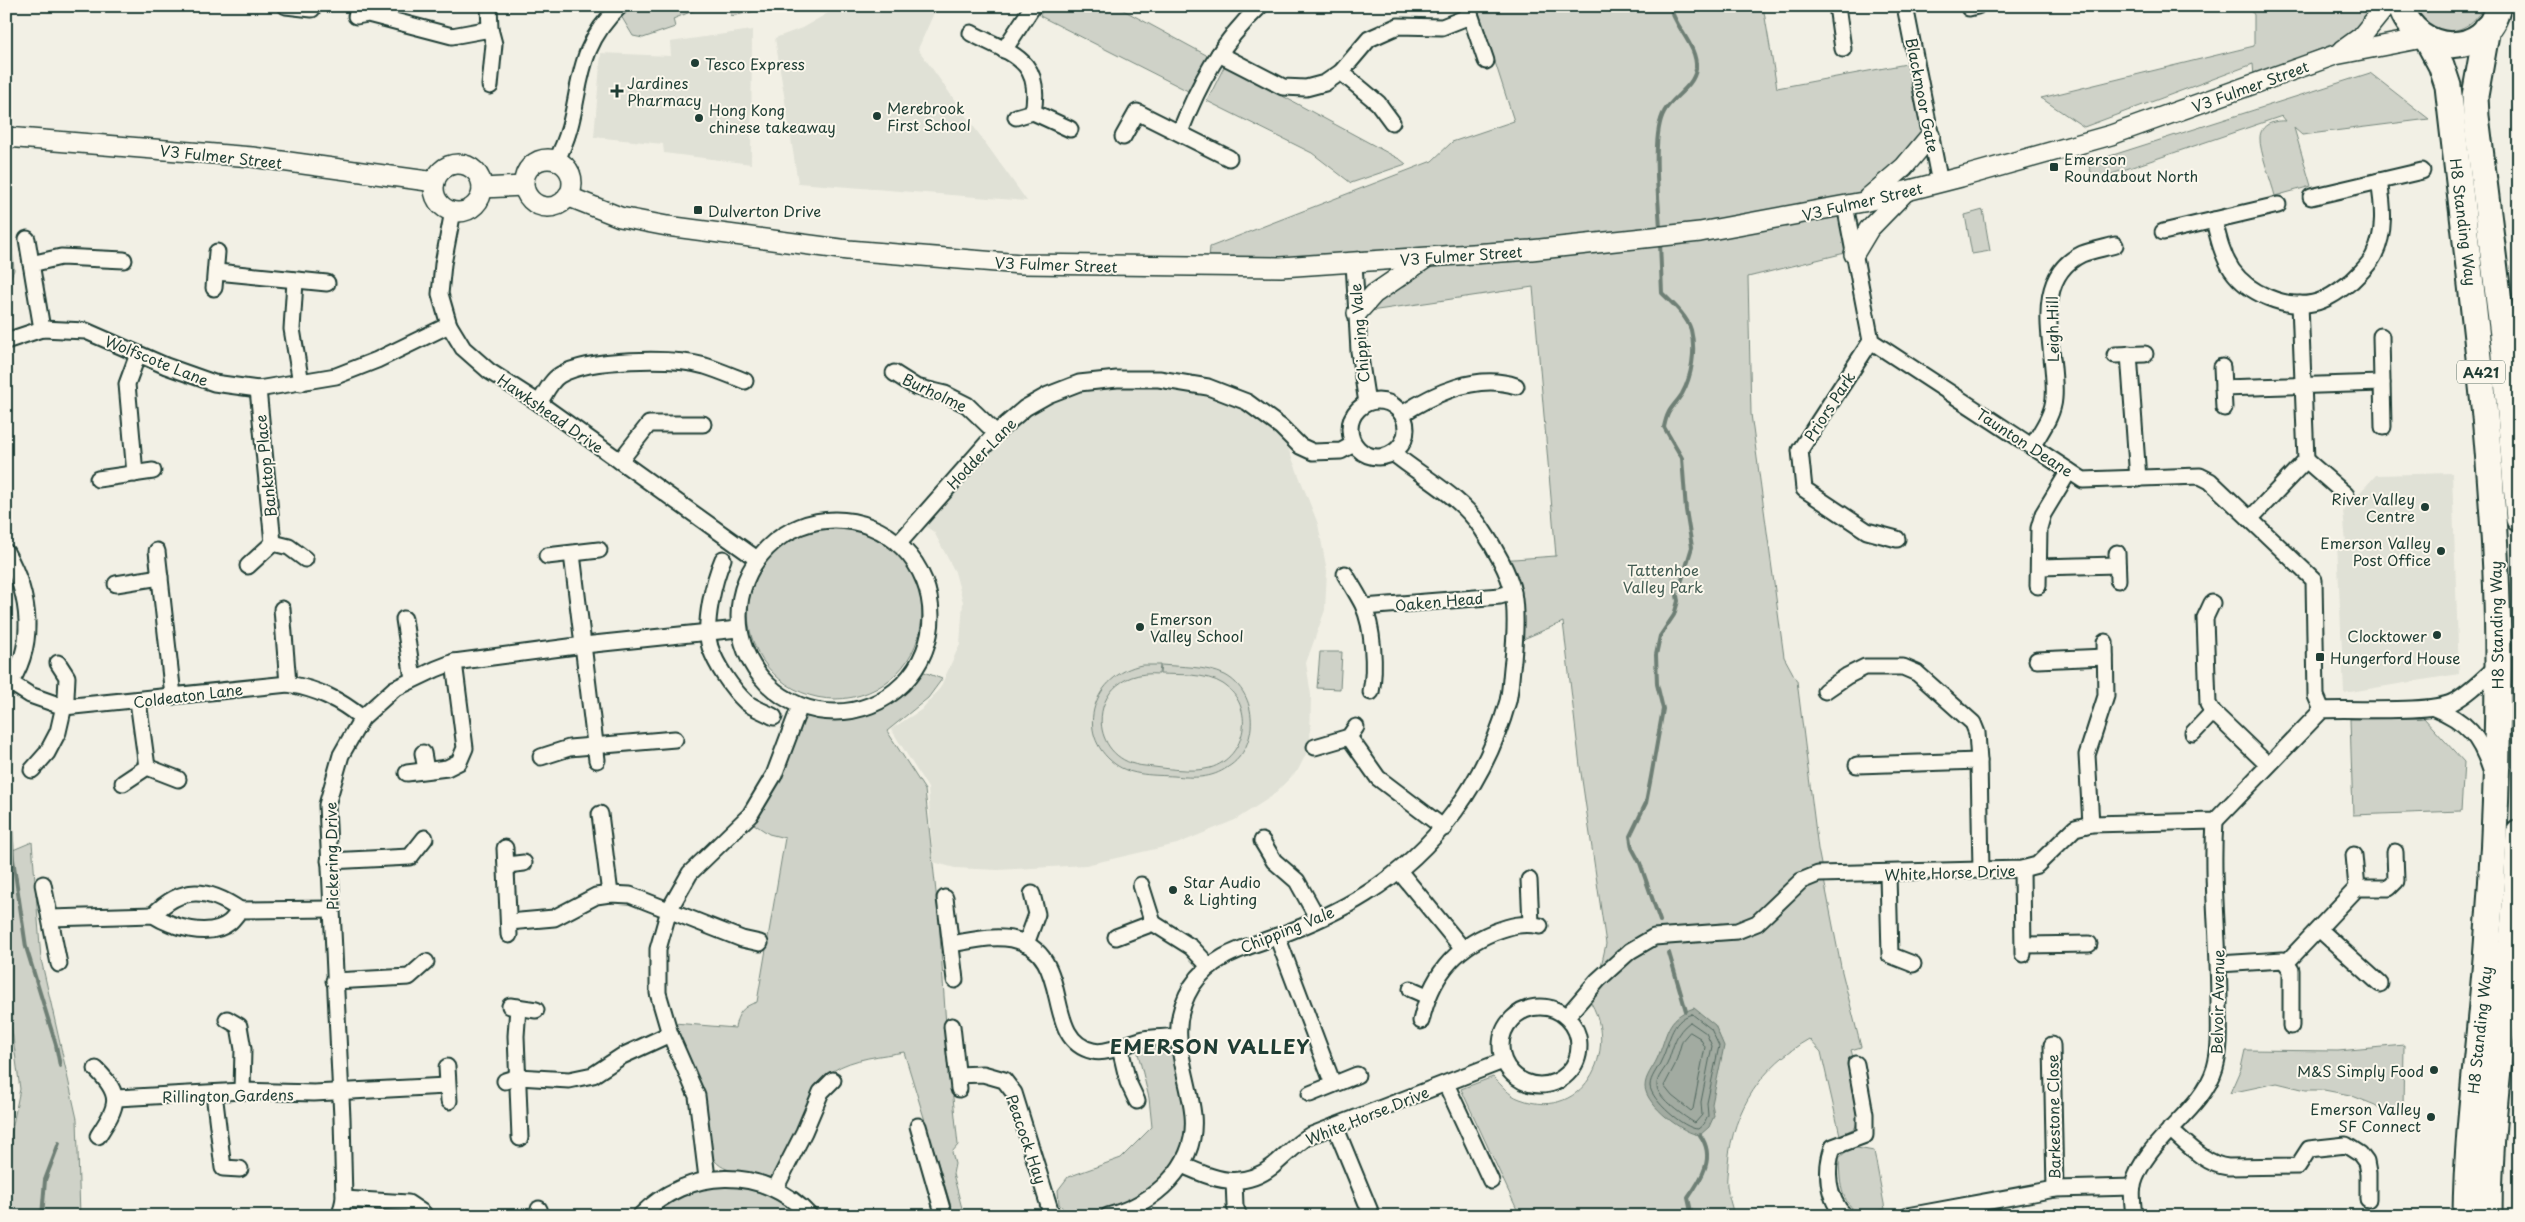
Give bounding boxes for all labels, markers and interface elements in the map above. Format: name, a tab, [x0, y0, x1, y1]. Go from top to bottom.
street label: Blackmoor Gate	[1901, 35, 1945, 155]
place label: Tesco Express	[705, 52, 805, 75]
street label: V3 Fulmer Street	[2188, 54, 2312, 118]
marker: Tesco Express	[689, 57, 701, 69]
place label: Jardines Pharmacy	[627, 71, 702, 111]
marker: Jardines Pharmacy	[611, 85, 623, 97]
place label: Merebrook First School	[887, 96, 971, 136]
place label: Hong Kong chinese takeaway	[709, 98, 836, 138]
marker: Merebrook First School	[871, 110, 883, 122]
marker: Hong Kong chinese takeaway	[693, 112, 705, 124]
street label: V3 Fulmer Street	[159, 138, 284, 174]
place label: Emerson Roundabout North	[2064, 147, 2198, 187]
street label: H8 Standing Way	[2445, 157, 2483, 287]
marker: Emerson Roundabout North	[2048, 161, 2060, 173]
street label: V3 Fulmer Street	[1800, 176, 1925, 226]
place label: Dulverton Drive	[708, 199, 821, 222]
marker: Dulverton Drive	[692, 204, 704, 216]
street label: V3 Fulmer Street	[1399, 239, 1523, 271]
street label: V3 Fulmer Street	[994, 250, 1118, 278]
street label: Chipping Vale	[1343, 282, 1375, 384]
street label: Leigh Hill	[2040, 296, 2064, 362]
street label: Wolfscote Lane	[102, 329, 212, 391]
road number: A421	[2457, 361, 2505, 384]
street label: Priors Park	[1798, 366, 1860, 446]
street label: Burholme	[899, 367, 971, 417]
street label: Hawkshead Drive	[493, 368, 609, 458]
street label: Taunton Deane	[1972, 402, 2078, 482]
street label: Hodder Lane	[941, 412, 1021, 494]
street label: Banktop Place	[248, 413, 282, 518]
place label: River Valley Centre	[2331, 487, 2415, 527]
marker: River Valley Centre	[2419, 501, 2431, 513]
place label: Emerson Valley Post Office	[2320, 531, 2431, 571]
marker: Emerson Valley Post Office	[2435, 545, 2447, 557]
park label: Tattenhoe Valley Park	[1623, 558, 1703, 598]
street label: H8 Standing Way	[2483, 561, 2509, 689]
street label: Oaken Head	[1394, 586, 1484, 616]
place label: Emerson Valley School	[1150, 607, 1243, 647]
marker: Emerson Valley School	[1134, 621, 1146, 633]
place label: Clocktower	[2347, 624, 2427, 647]
marker: Clocktower	[2431, 629, 2443, 641]
place label: Hungerford House	[2330, 646, 2460, 669]
marker: Hungerford House	[2314, 651, 2326, 663]
street label: Coldeaton Lane	[132, 677, 244, 713]
street label: Pickering Drive	[319, 802, 343, 910]
street label: White Horse Drive	[1884, 858, 2016, 886]
place label: Star Audio & Lighting	[1183, 870, 1261, 910]
marker: Star Audio & Lighting	[1167, 884, 1179, 896]
street label: Chipping Vale	[1237, 900, 1337, 958]
street label: Belvoir Avenue	[2205, 949, 2229, 1055]
street label: H8 Standing Way	[2461, 965, 2497, 1095]
district label: EMERSON VALLEY	[1110, 1031, 1310, 1061]
street label: Barkestone Close	[2040, 1054, 2066, 1180]
place label: M&S Simply Food	[2297, 1059, 2424, 1082]
marker: M&S Simply Food	[2428, 1064, 2440, 1076]
street label: White Horse Drive	[1302, 1080, 1432, 1150]
street label: Rillington Gardens	[162, 1082, 294, 1108]
street label: Peacock Hay	[1001, 1091, 1053, 1187]
place label: Emerson Valley SF Connect	[2310, 1097, 2421, 1137]
marker: Emerson Valley SF Connect	[2425, 1111, 2437, 1123]

